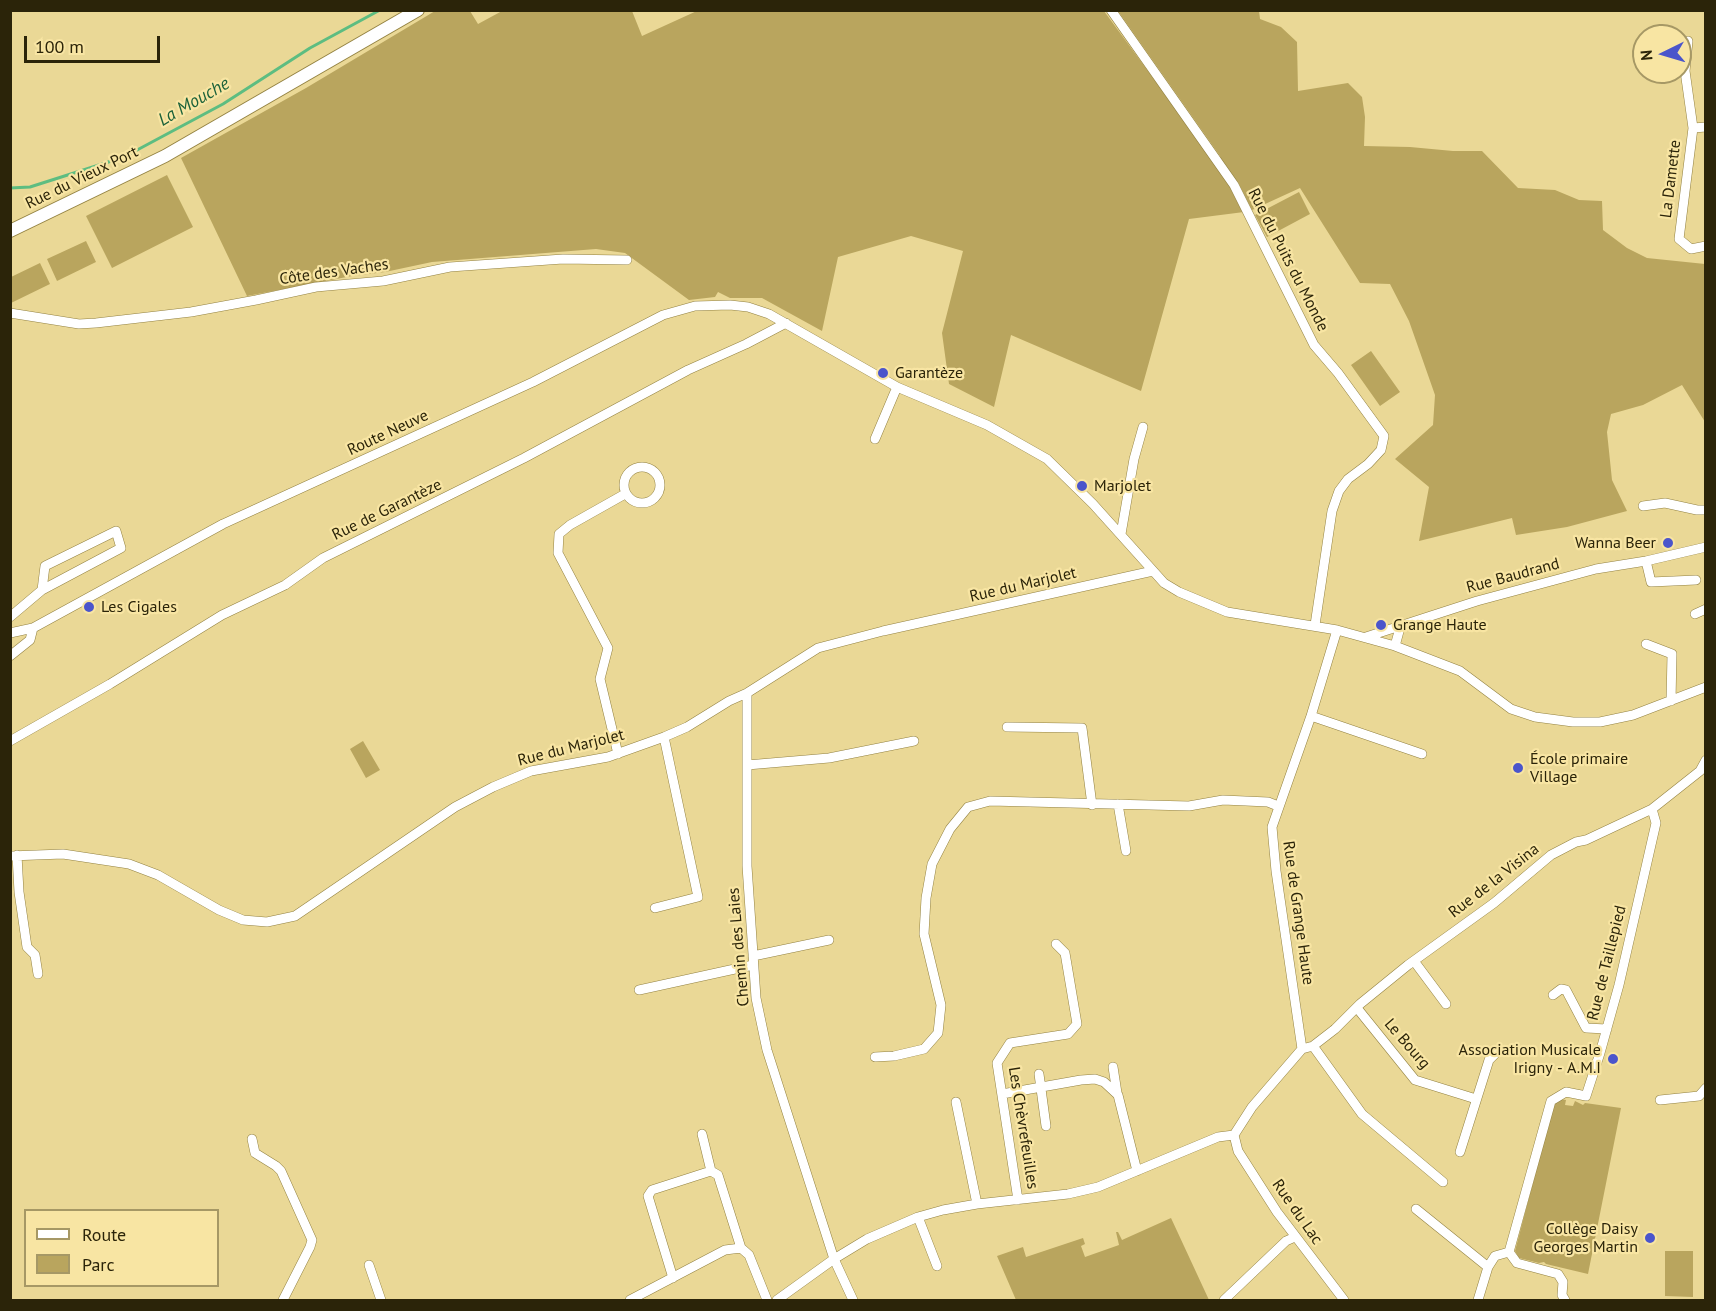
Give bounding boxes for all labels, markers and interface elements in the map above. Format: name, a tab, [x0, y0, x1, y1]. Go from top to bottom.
scale bar	[27, 24, 164, 62]
north arrow	[1632, 24, 1692, 84]
text: 100 m	[35, 35, 84, 58]
text: N	[1636, 49, 1656, 62]
water label: La Mouche	[154, 73, 234, 131]
street label: La Damette	[1657, 139, 1685, 219]
street label: Rue du Vieux Port	[23, 142, 141, 214]
street label: Rue du Puits du Monde	[1244, 185, 1332, 335]
street label: Côte des Vaches	[278, 255, 390, 289]
place label: Garantèze	[895, 363, 963, 383]
marker: Garantèze	[876, 366, 890, 380]
street label: Route Neuve	[345, 406, 431, 460]
street label: Rue de Garantèze	[329, 475, 445, 545]
place label: Marjolet	[1094, 476, 1151, 496]
marker: Marjolet	[1075, 479, 1089, 493]
place label: Wanna Beer	[1575, 533, 1656, 553]
marker: Wanna Beer	[1661, 536, 1675, 550]
street label: Rue Baudrand	[1464, 554, 1562, 598]
street label: Rue du Marjolet	[968, 563, 1078, 607]
place label: Les Cigales	[101, 597, 177, 617]
marker: Les Cigales	[82, 600, 96, 614]
place label: Grange Haute	[1393, 615, 1487, 635]
marker: Grange Haute	[1374, 618, 1388, 632]
street label: Rue du Marjolet	[516, 726, 626, 770]
place label: École primaire Village	[1530, 749, 1628, 787]
marker: École primaire Village	[1511, 761, 1525, 775]
street label: Rue de Grange Haute	[1278, 840, 1318, 986]
street label: Rue de la Visina	[1445, 840, 1543, 922]
street label: Chemin des Laies	[724, 887, 754, 1007]
street label: Rue de Taillepied	[1583, 903, 1631, 1023]
street label: Le Bourg	[1380, 1015, 1434, 1073]
place label: Association Musicale Irigny - A.M.I	[1459, 1040, 1601, 1078]
marker: Association Musicale Irigny - A.M.I	[1606, 1052, 1620, 1066]
street label: Les Chèvrefeuilles	[1004, 1065, 1042, 1191]
street label: Rue du Lac	[1268, 1176, 1326, 1248]
legend	[24, 1209, 219, 1287]
place label: Collège Daisy Georges Martin	[1534, 1219, 1638, 1257]
text: Route	[82, 1223, 126, 1246]
marker: Collège Daisy Georges Martin	[1643, 1231, 1657, 1245]
text: Parc	[82, 1253, 115, 1276]

